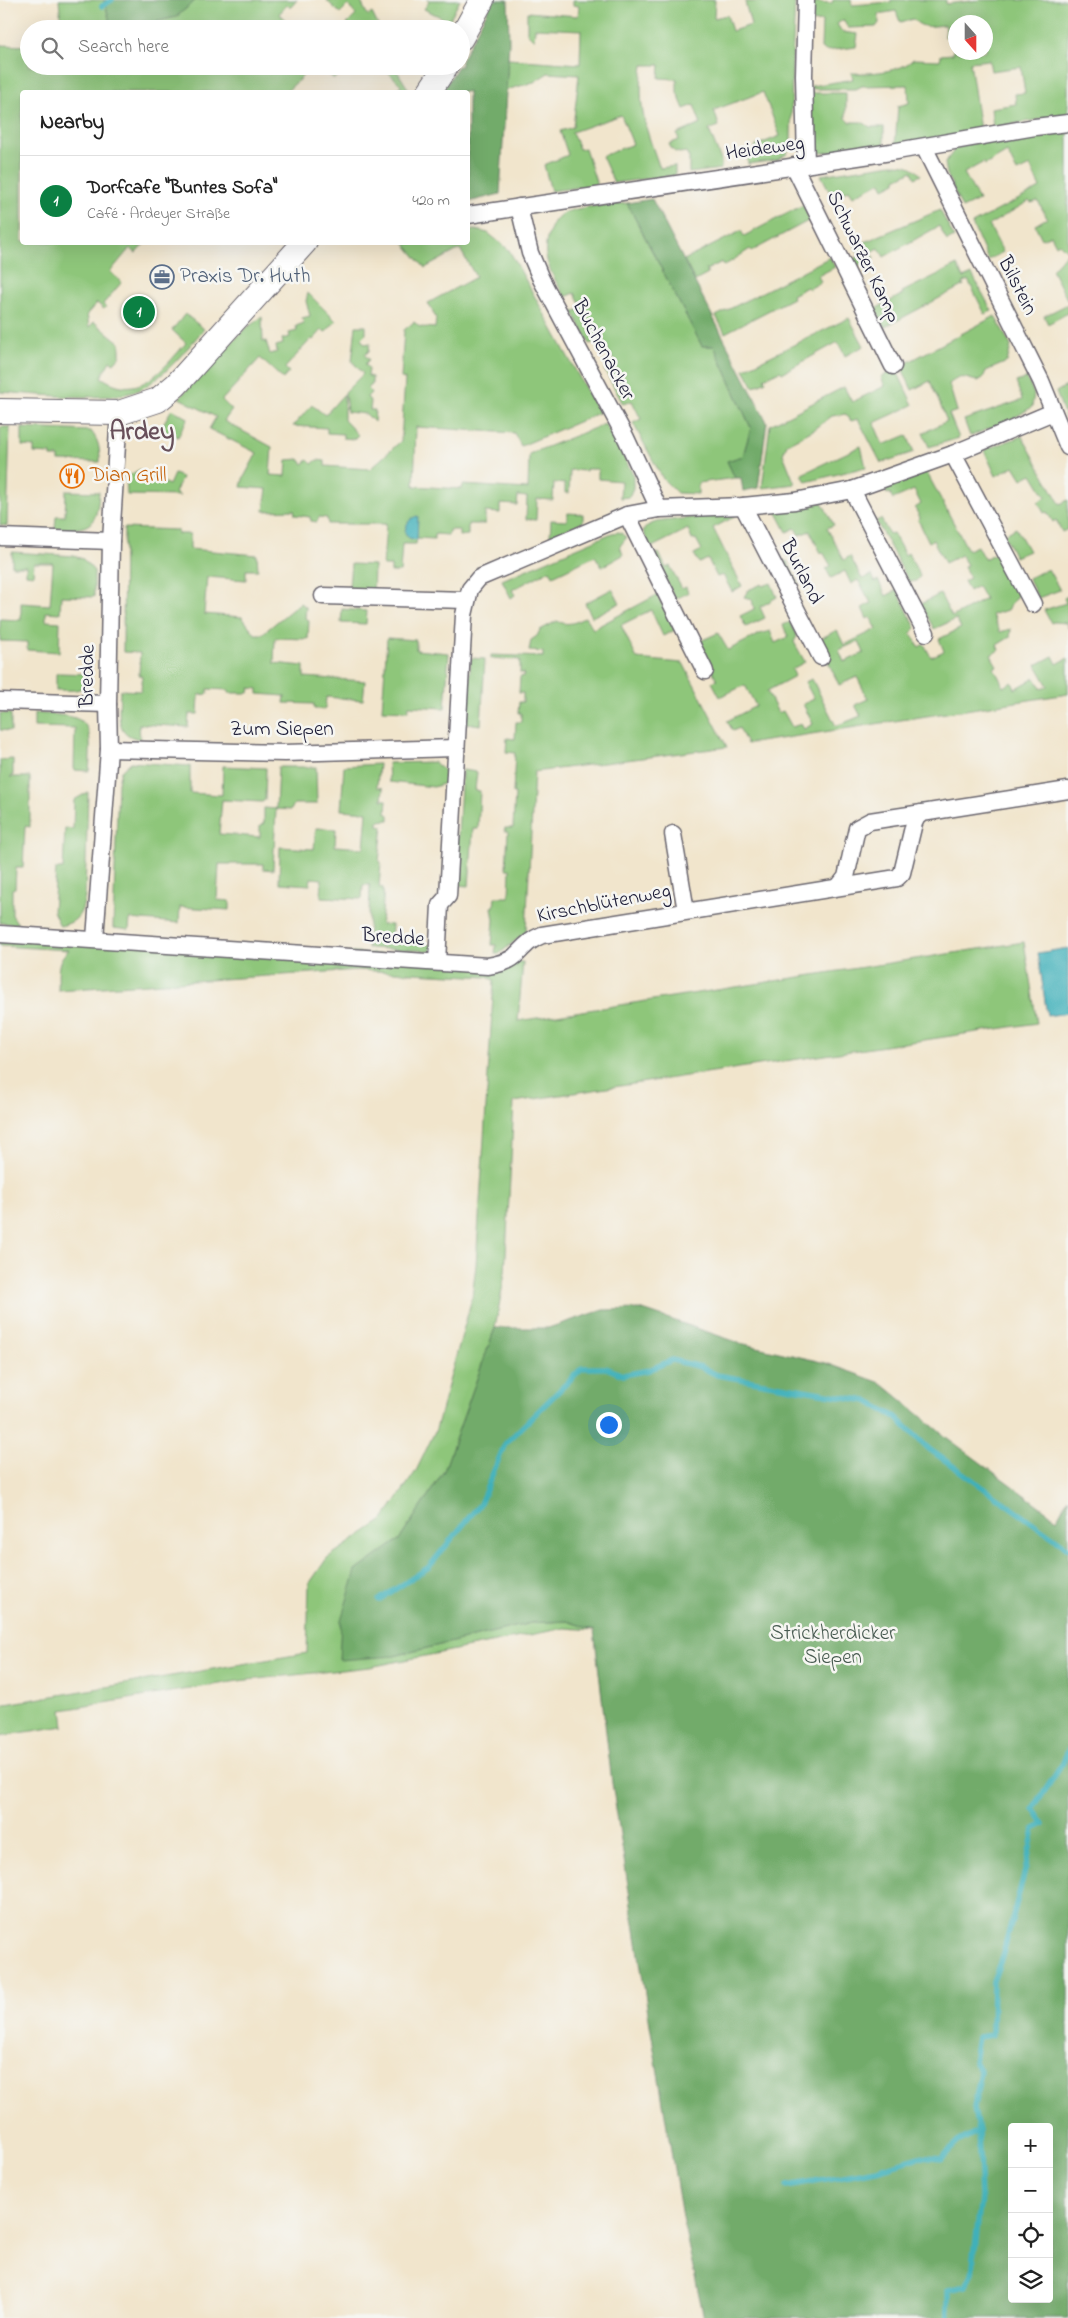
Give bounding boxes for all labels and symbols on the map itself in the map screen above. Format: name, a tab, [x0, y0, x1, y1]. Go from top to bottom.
north arrow	[948, 15, 993, 60]
street label: Heideweg	[724, 129, 807, 171]
street label: Schwarzer Kamp	[818, 186, 908, 328]
street label: Bilstein	[989, 250, 1045, 321]
place label: Praxis Dr. Huth	[180, 262, 311, 292]
office icon: Praxis Dr. Huth	[149, 264, 175, 290]
pin: 1	[123, 293, 155, 331]
street label: Buchenacker	[563, 293, 643, 406]
district label: Ardey	[110, 414, 174, 452]
place label: Dian Grill	[89, 461, 167, 491]
restaurant icon: Dian Grill	[59, 463, 85, 489]
street label: Burland	[771, 533, 830, 610]
street label: Bredde	[72, 644, 104, 709]
street label: Zum Siepen	[230, 715, 334, 745]
street label: Kirschblütenweg	[534, 876, 674, 934]
street label: Bredde	[359, 921, 426, 955]
your location	[596, 1412, 622, 1438]
park label: Strickherdicker Siepen	[770, 1619, 896, 1673]

